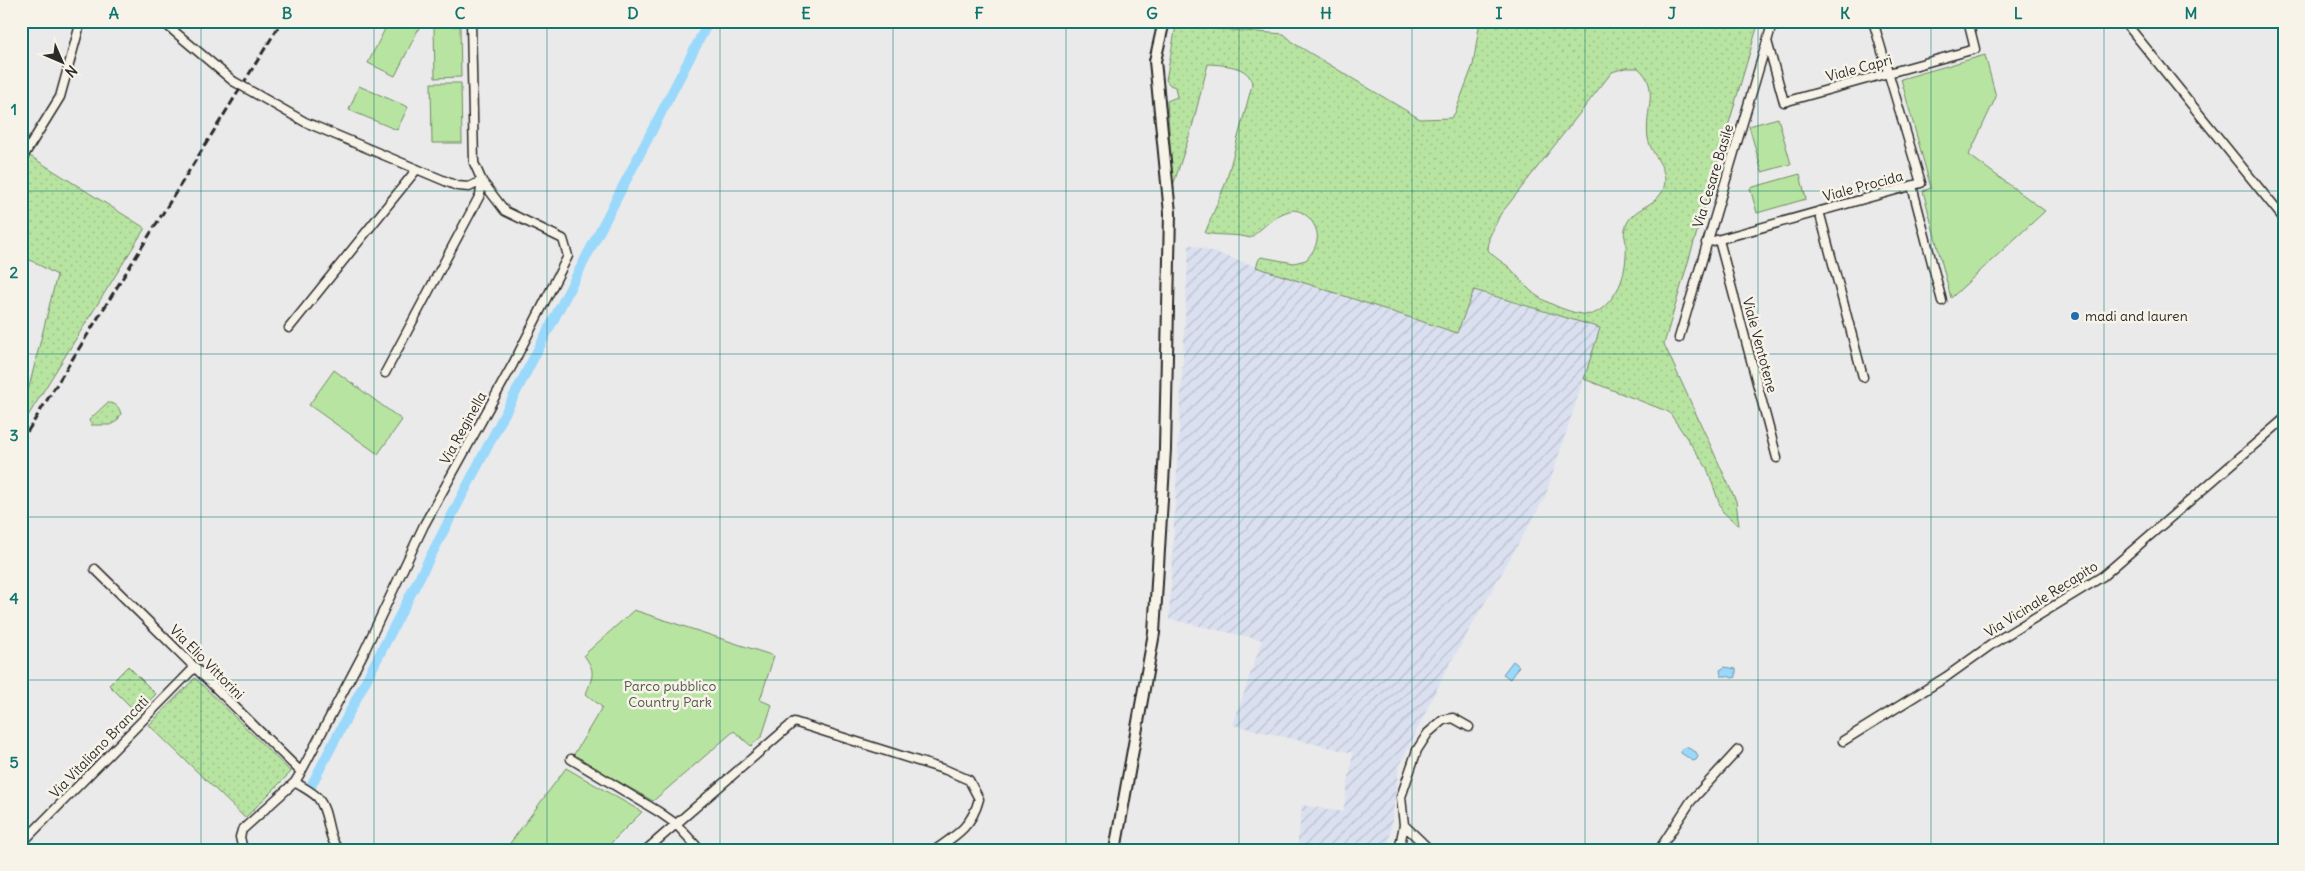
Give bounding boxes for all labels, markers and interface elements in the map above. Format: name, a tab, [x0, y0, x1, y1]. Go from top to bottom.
text: A	[109, 3, 119, 23]
text: B	[282, 3, 293, 23]
text: C	[455, 3, 466, 23]
text: D	[627, 3, 639, 23]
text: E	[801, 3, 811, 23]
text: F	[974, 3, 984, 23]
text: G	[1146, 3, 1158, 23]
text: H	[1320, 3, 1332, 23]
text: I	[1496, 3, 1503, 23]
text: J	[1668, 3, 1677, 23]
text: K	[1840, 3, 1850, 23]
text: L	[2014, 3, 2023, 23]
text: M	[2185, 3, 2198, 23]
north arrow	[38, 38, 88, 88]
street label: Viale Capri	[1824, 51, 1894, 85]
text: N	[61, 61, 81, 81]
text: 1	[11, 99, 17, 119]
street label: Via Cesare Basile	[1689, 122, 1737, 230]
street label: Viale Procida	[1821, 167, 1905, 205]
text: 2	[10, 262, 19, 282]
street label: Viale Ventotene	[1739, 295, 1781, 395]
place label: madi and lauren	[2085, 307, 2188, 325]
marker: madi and lauren	[2069, 310, 2081, 322]
street label: Via Reginella	[436, 389, 490, 467]
text: 3	[9, 425, 19, 445]
street label: Via Vicinale Recapito	[1981, 557, 2101, 641]
text: 4	[9, 588, 19, 608]
street label: Via Elio Vittorini	[166, 621, 248, 703]
park label: Parco pubblico Country Park	[624, 677, 716, 711]
street label: Via Vitaliano Brancati	[46, 692, 152, 802]
text: 5	[9, 752, 19, 772]

